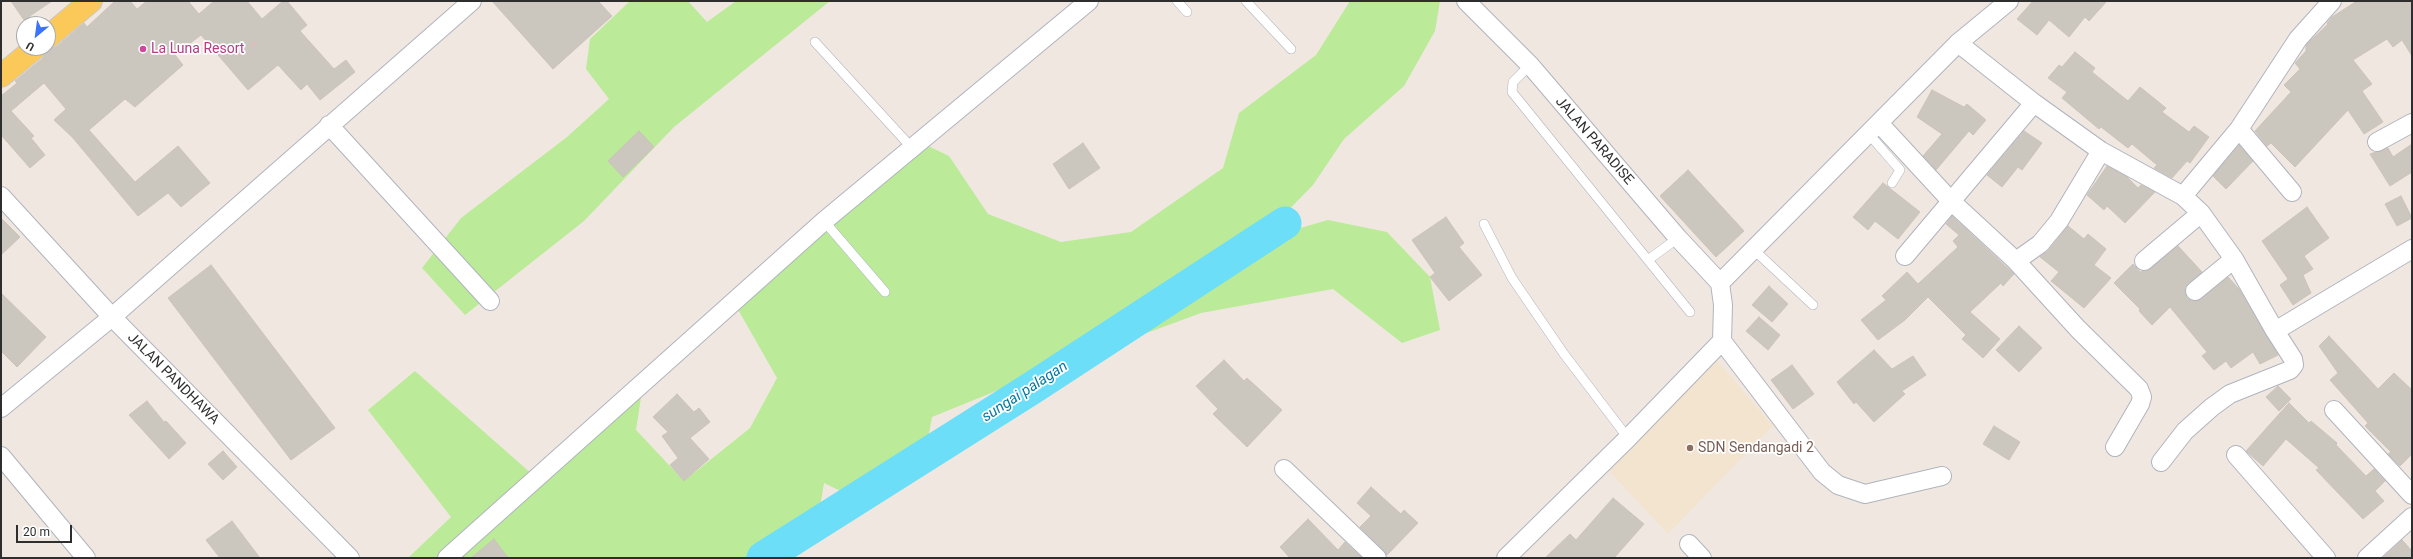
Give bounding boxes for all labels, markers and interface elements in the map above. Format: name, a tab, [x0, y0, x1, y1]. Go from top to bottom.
north arrow	[16, 16, 56, 56]
text: U	[24, 39, 37, 54]
place label: La Luna Resort	[151, 41, 244, 57]
marker: La Luna Resort	[138, 44, 148, 54]
street label: JALAN PARADISE	[1551, 94, 1637, 188]
street label: JALAN PANDHAWA	[124, 330, 222, 428]
water label: sungai palagan	[979, 358, 1071, 426]
place label: SDN Sendangadi 2	[1698, 440, 1814, 456]
marker: SDN Sendangadi 2	[1685, 443, 1695, 453]
scale bar	[18, 517, 74, 543]
text: 20 m	[23, 525, 50, 539]

